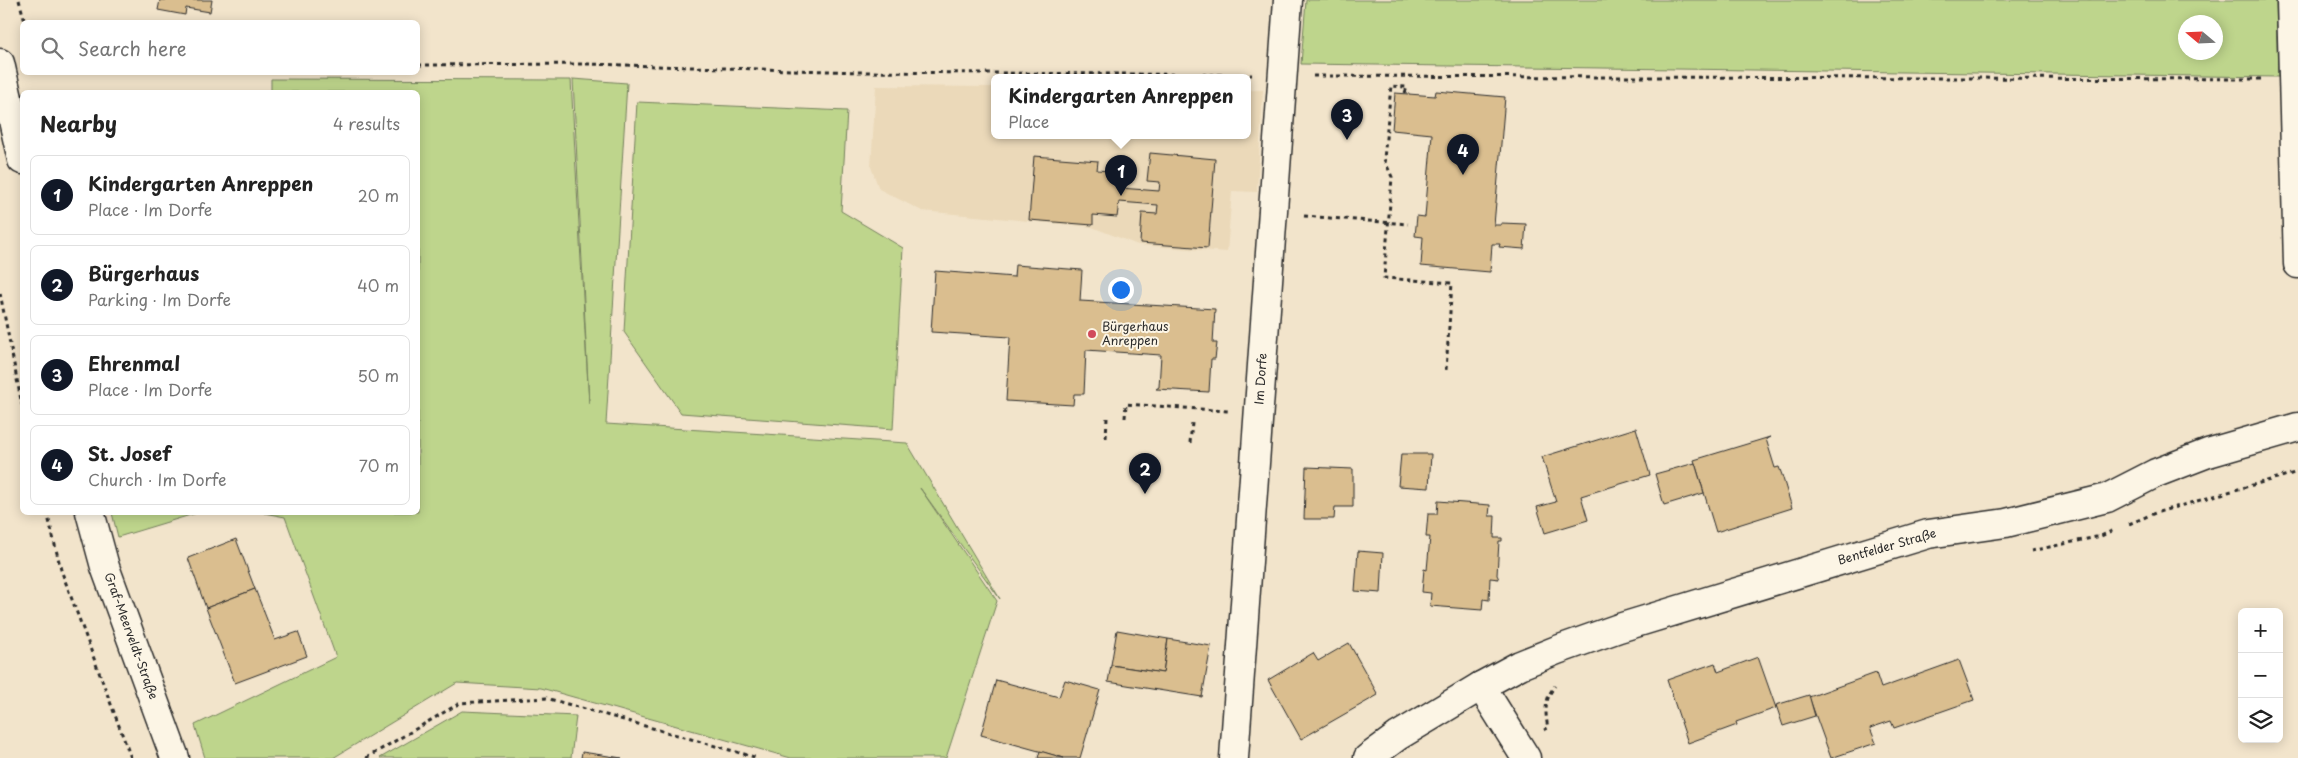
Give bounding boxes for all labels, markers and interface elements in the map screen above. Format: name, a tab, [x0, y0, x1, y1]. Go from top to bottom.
north arrow	[2178, 15, 2223, 60]
search box	[20, 20, 420, 75]
icon: search	[38, 34, 66, 62]
text: Search here	[78, 34, 187, 62]
popup	[991, 74, 1251, 139]
text: Kindergarten Anreppen	[1008, 81, 1234, 109]
pin: 3	[1331, 99, 1363, 140]
text: Nearby	[40, 107, 117, 139]
text: Place	[1008, 109, 1049, 133]
text: 4 results	[333, 111, 400, 135]
pin: 4	[1447, 134, 1479, 175]
pin: 1	[1105, 155, 1137, 196]
text: Kindergarten Anreppen	[88, 169, 313, 197]
text: 1	[53, 183, 61, 207]
text: 20 m	[358, 183, 399, 207]
text: Place · Im Dorfe	[88, 197, 212, 221]
text: Bürgerhaus	[88, 259, 199, 287]
text: 2	[51, 273, 63, 297]
text: 40 m	[357, 273, 399, 297]
your location	[1108, 277, 1134, 303]
text: Parking · Im Dorfe	[88, 287, 231, 311]
place label: Bürgerhaus Anreppen	[1102, 317, 1169, 349]
marker: Bürgerhaus Anreppen	[1086, 328, 1098, 340]
text: Ehrenmal	[88, 349, 180, 377]
street label: Im Dorfe	[1249, 353, 1271, 405]
text: 3	[52, 363, 62, 387]
text: 50 m	[358, 363, 399, 387]
text: Place · Im Dorfe	[88, 377, 212, 401]
text: St. Josef	[88, 439, 171, 467]
text: 4	[52, 453, 62, 477]
text: 70 m	[359, 453, 399, 477]
pin: 2	[1129, 453, 1161, 494]
text: Church · Im Dorfe	[88, 467, 226, 491]
street label: Bentfelder Straße	[1835, 523, 1938, 569]
street label: Graf-Meerveldt-Straße	[101, 570, 163, 702]
map controls	[2238, 608, 2283, 743]
button: +	[2238, 608, 2283, 653]
button: −	[2238, 653, 2283, 698]
button: layers	[2238, 698, 2283, 743]

